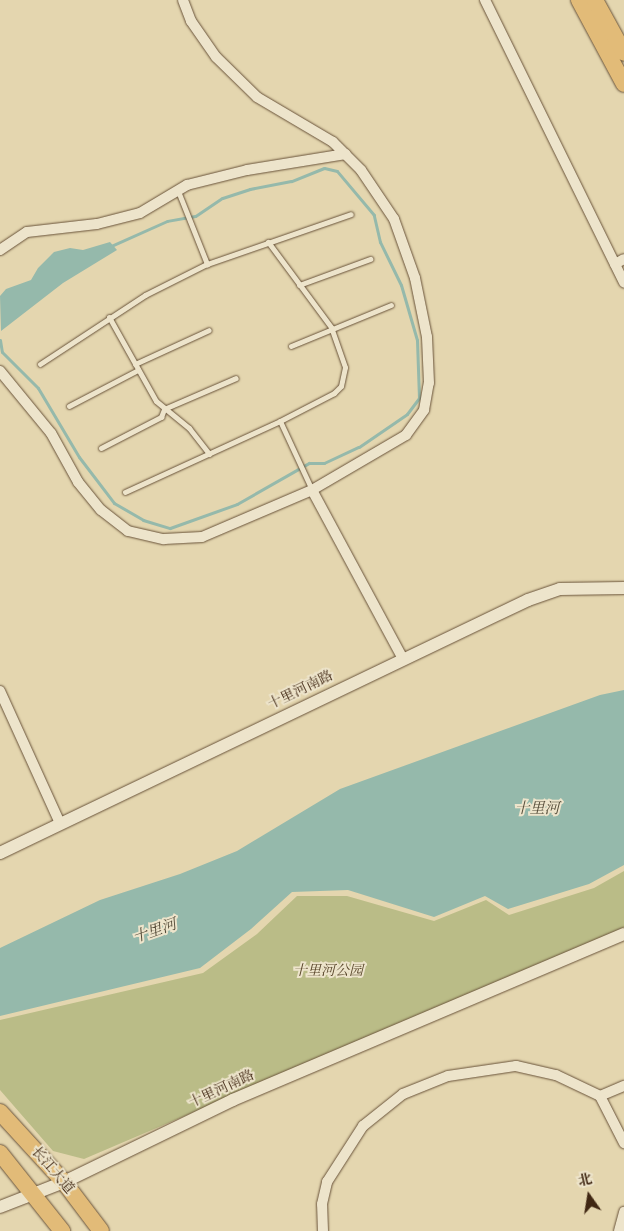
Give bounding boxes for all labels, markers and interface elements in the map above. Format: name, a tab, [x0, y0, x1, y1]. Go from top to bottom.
street label: 十里河南路	[266, 668, 336, 714]
water label: 十里河	[515, 801, 559, 819]
water label: 十里河	[131, 916, 179, 948]
park label: 十里河公园	[293, 964, 363, 980]
street label: 十里河南路	[187, 1068, 257, 1112]
street label: 长江大道	[27, 1144, 77, 1198]
text: 北	[577, 1170, 594, 1192]
north arrow	[564, 1171, 614, 1221]

